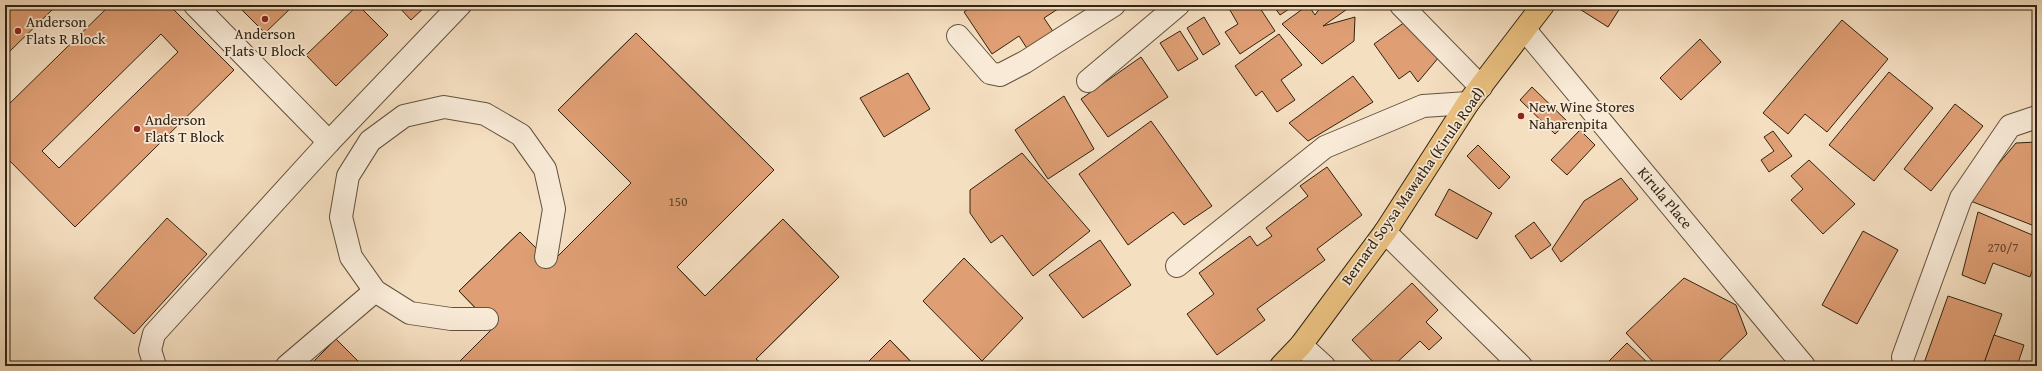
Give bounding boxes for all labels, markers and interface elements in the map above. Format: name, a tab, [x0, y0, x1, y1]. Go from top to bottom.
place label: Anderson Flats R Block	[26, 11, 106, 49]
marker: Anderson Flats U Block	[260, 14, 270, 24]
place label: Anderson Flats U Block	[225, 23, 306, 61]
marker: Anderson Flats R Block	[13, 26, 23, 36]
street label: Bernard Soysa Mawatha (Kirula Road)	[1336, 83, 1489, 289]
place label: New Wine Stores Naharenpita	[1529, 96, 1635, 134]
place label: Anderson Flats T Block	[145, 109, 225, 147]
marker: New Wine Stores Naharenpita	[1516, 111, 1526, 121]
marker: Anderson Flats T Block	[132, 124, 142, 134]
street label: Kirula Place	[1633, 162, 1698, 233]
house number: 150	[669, 192, 687, 211]
house number: 270/7	[1987, 238, 2019, 257]

